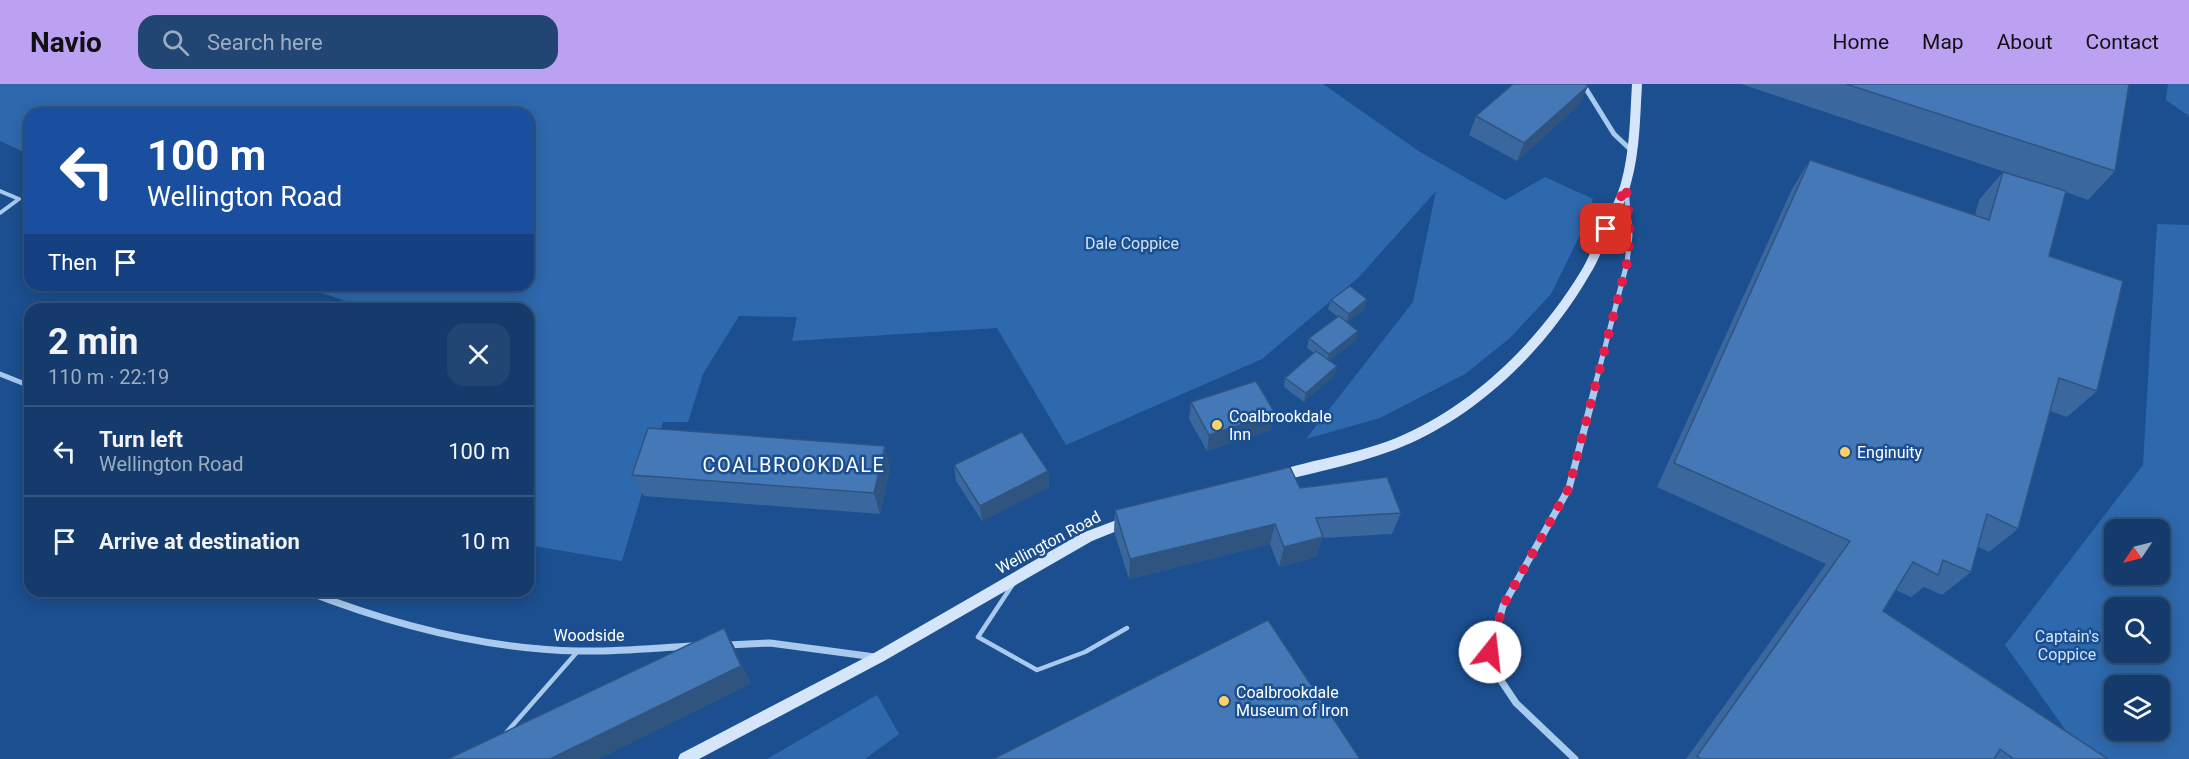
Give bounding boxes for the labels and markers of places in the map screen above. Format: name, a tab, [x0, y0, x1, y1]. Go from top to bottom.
pin	[1580, 203, 1631, 254]
place label: Coalbrookdale Inn	[1229, 407, 1332, 444]
marker: Coalbrookdale Inn	[1210, 418, 1224, 432]
place label: Enginuity	[1857, 443, 1923, 462]
marker: Enginuity	[1838, 445, 1852, 459]
place label: Coalbrookdale Museum of Iron	[1236, 683, 1349, 720]
marker: Coalbrookdale Museum of Iron	[1217, 694, 1231, 708]

